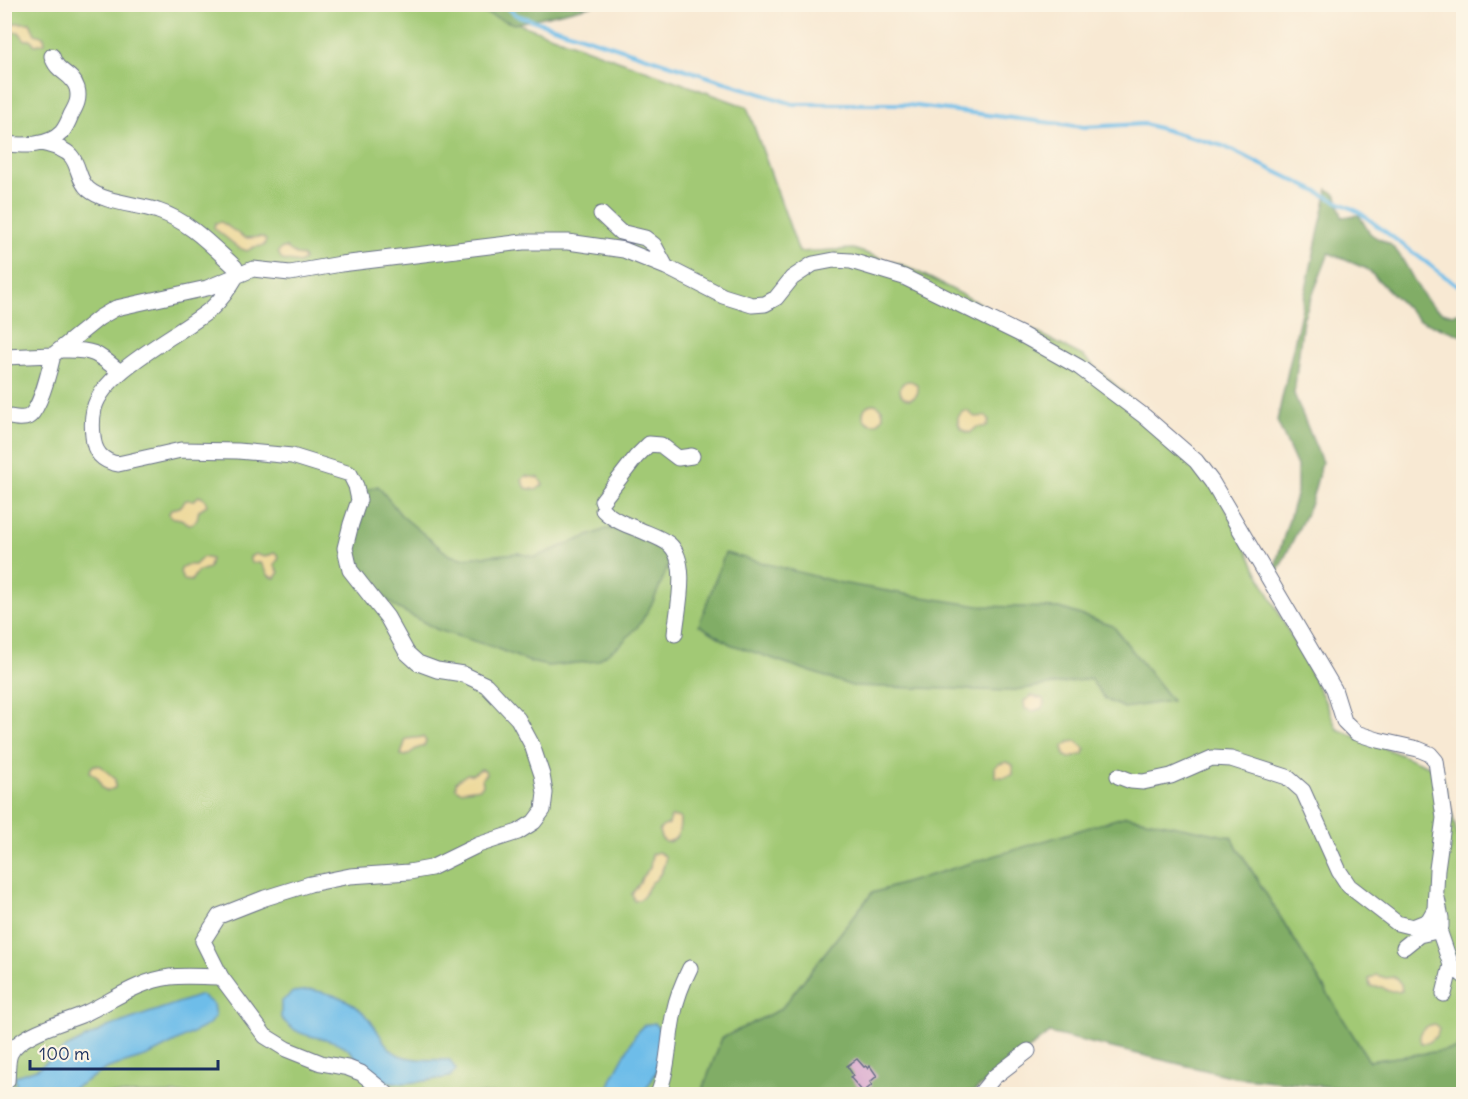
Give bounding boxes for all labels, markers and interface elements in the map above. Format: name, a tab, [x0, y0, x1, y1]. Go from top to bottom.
scale bar	[30, 1033, 218, 1071]
text: 100 m	[39, 1042, 90, 1065]

